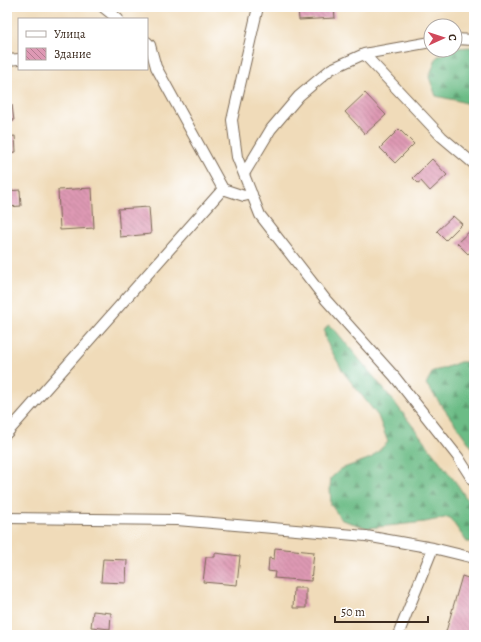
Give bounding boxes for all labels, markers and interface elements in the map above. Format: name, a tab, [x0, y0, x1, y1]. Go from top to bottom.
legend	[18, 18, 148, 70]
north arrow	[423, 18, 463, 58]
text: Улица	[54, 26, 86, 42]
text: С	[445, 34, 460, 41]
text: Здание	[54, 46, 91, 62]
scale bar	[335, 598, 428, 624]
text: 50 m	[341, 604, 365, 620]

